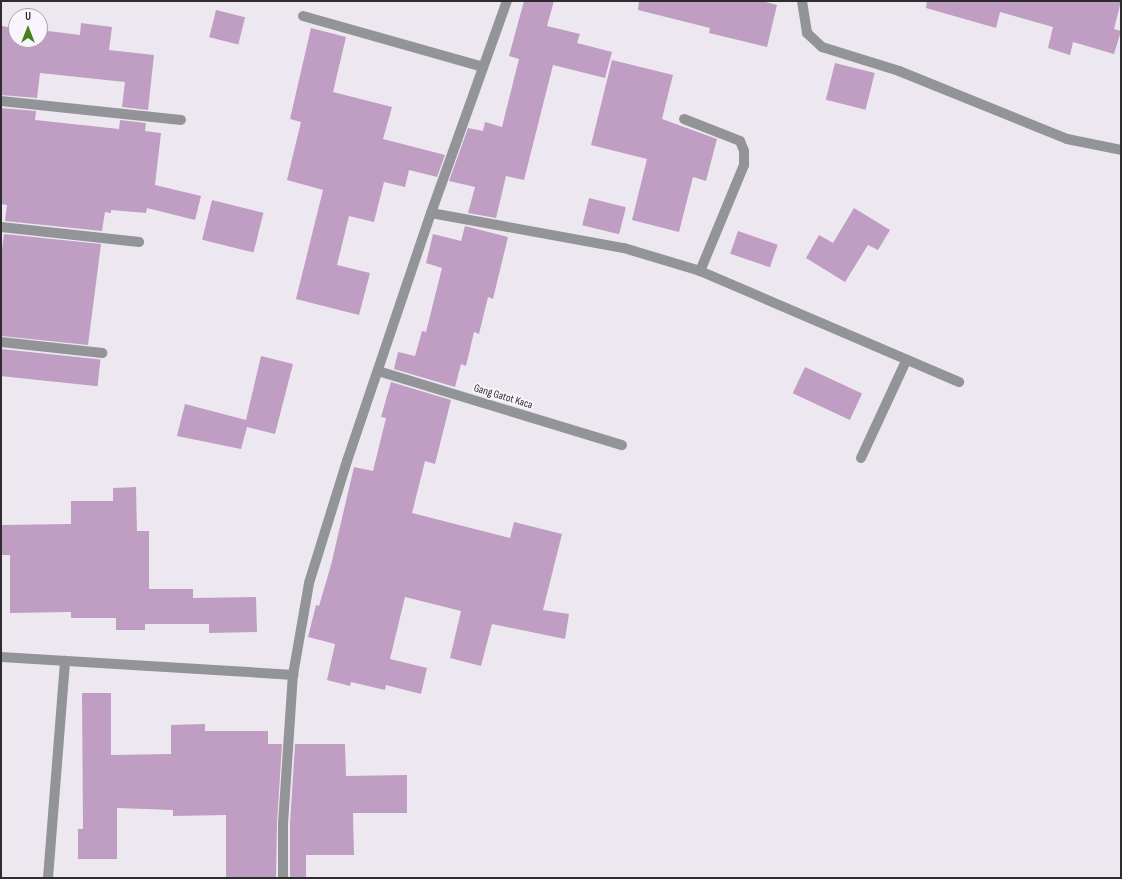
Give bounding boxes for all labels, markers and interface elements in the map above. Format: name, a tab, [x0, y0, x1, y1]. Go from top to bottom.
north arrow	[8, 8, 48, 48]
text: U	[25, 10, 31, 23]
street label: Gang Gatot Kaca	[472, 382, 534, 412]

